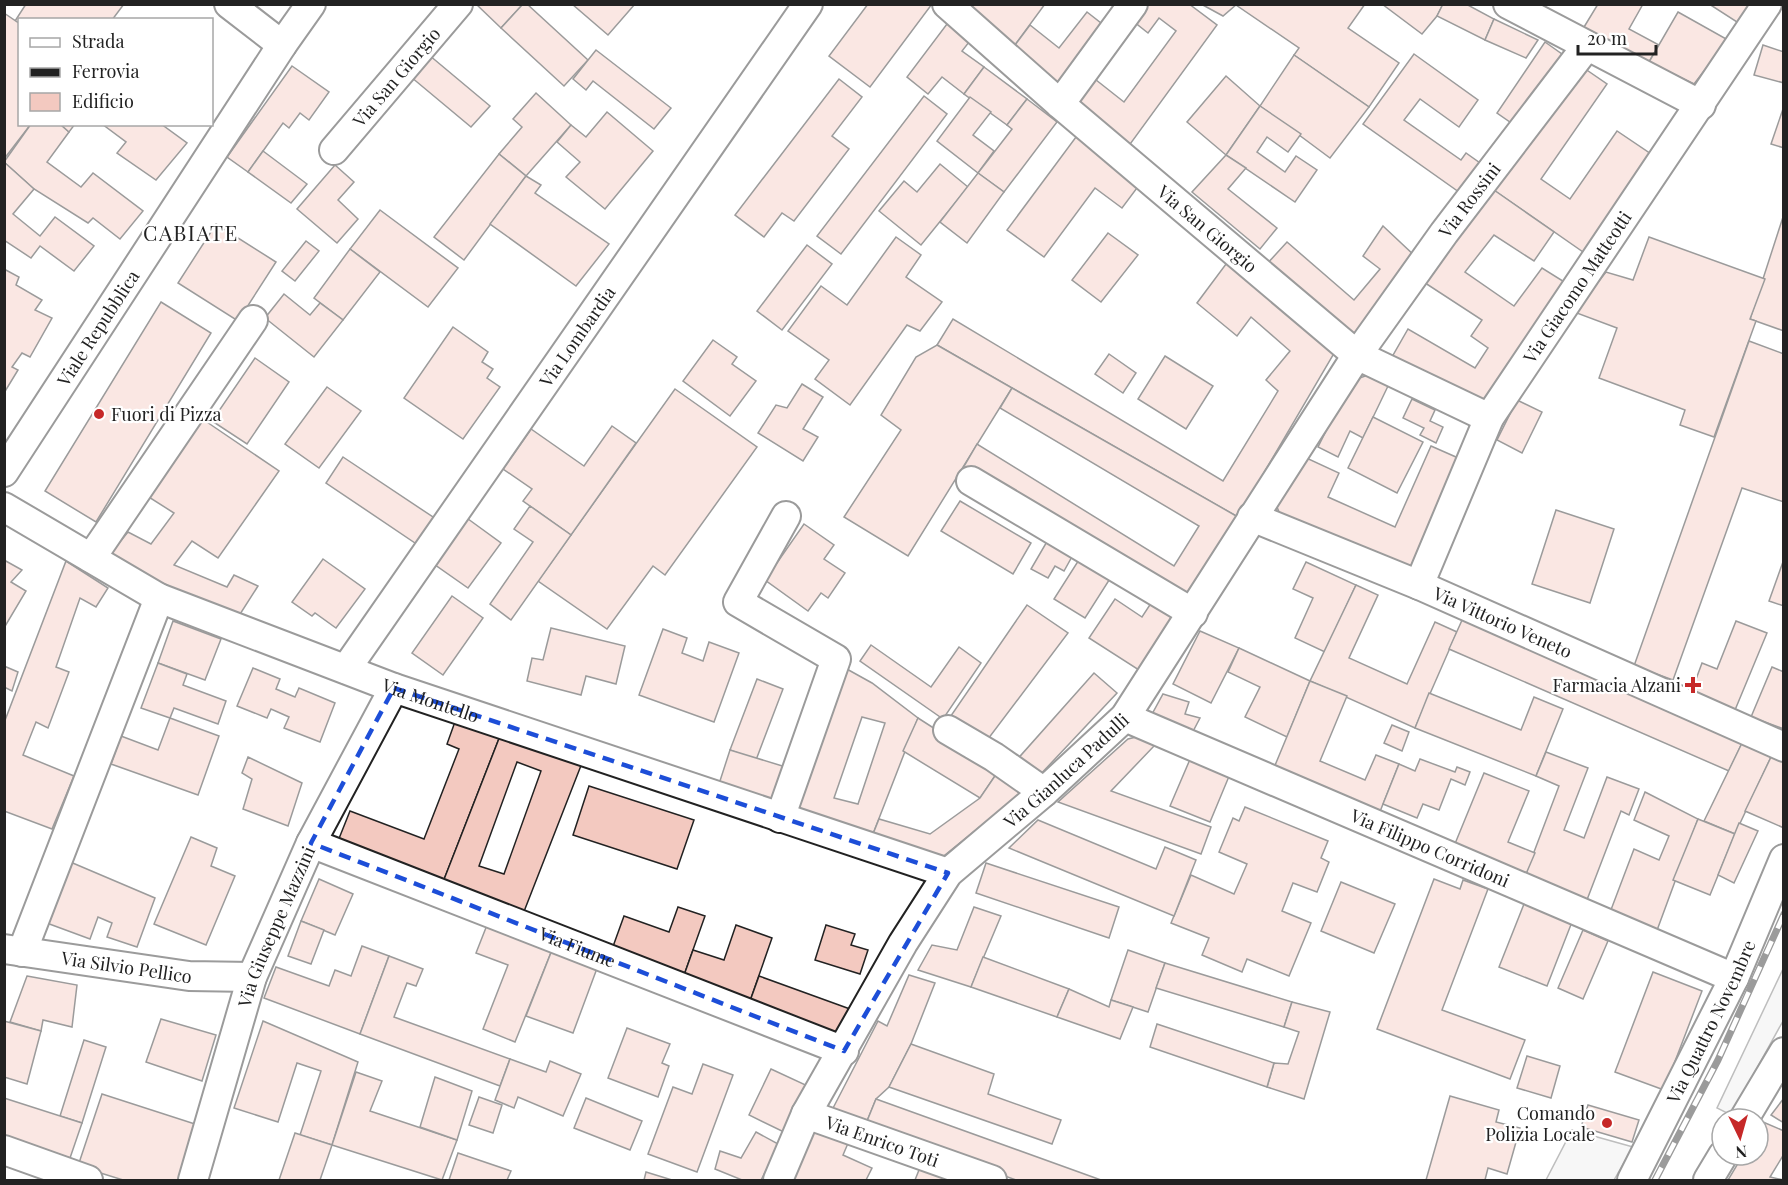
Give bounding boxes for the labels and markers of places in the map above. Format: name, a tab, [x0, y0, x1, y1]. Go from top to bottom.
place label: Fuori di Pizza	[111, 402, 221, 426]
marker: Fuori di Pizza	[92, 407, 106, 421]
place label: Farmacia Alzani	[1552, 673, 1681, 697]
marker: Farmacia Alzani	[1686, 678, 1700, 692]
place label: Comando Polizia Locale	[1485, 1101, 1595, 1146]
marker: Comando Polizia Locale	[1600, 1116, 1614, 1130]

